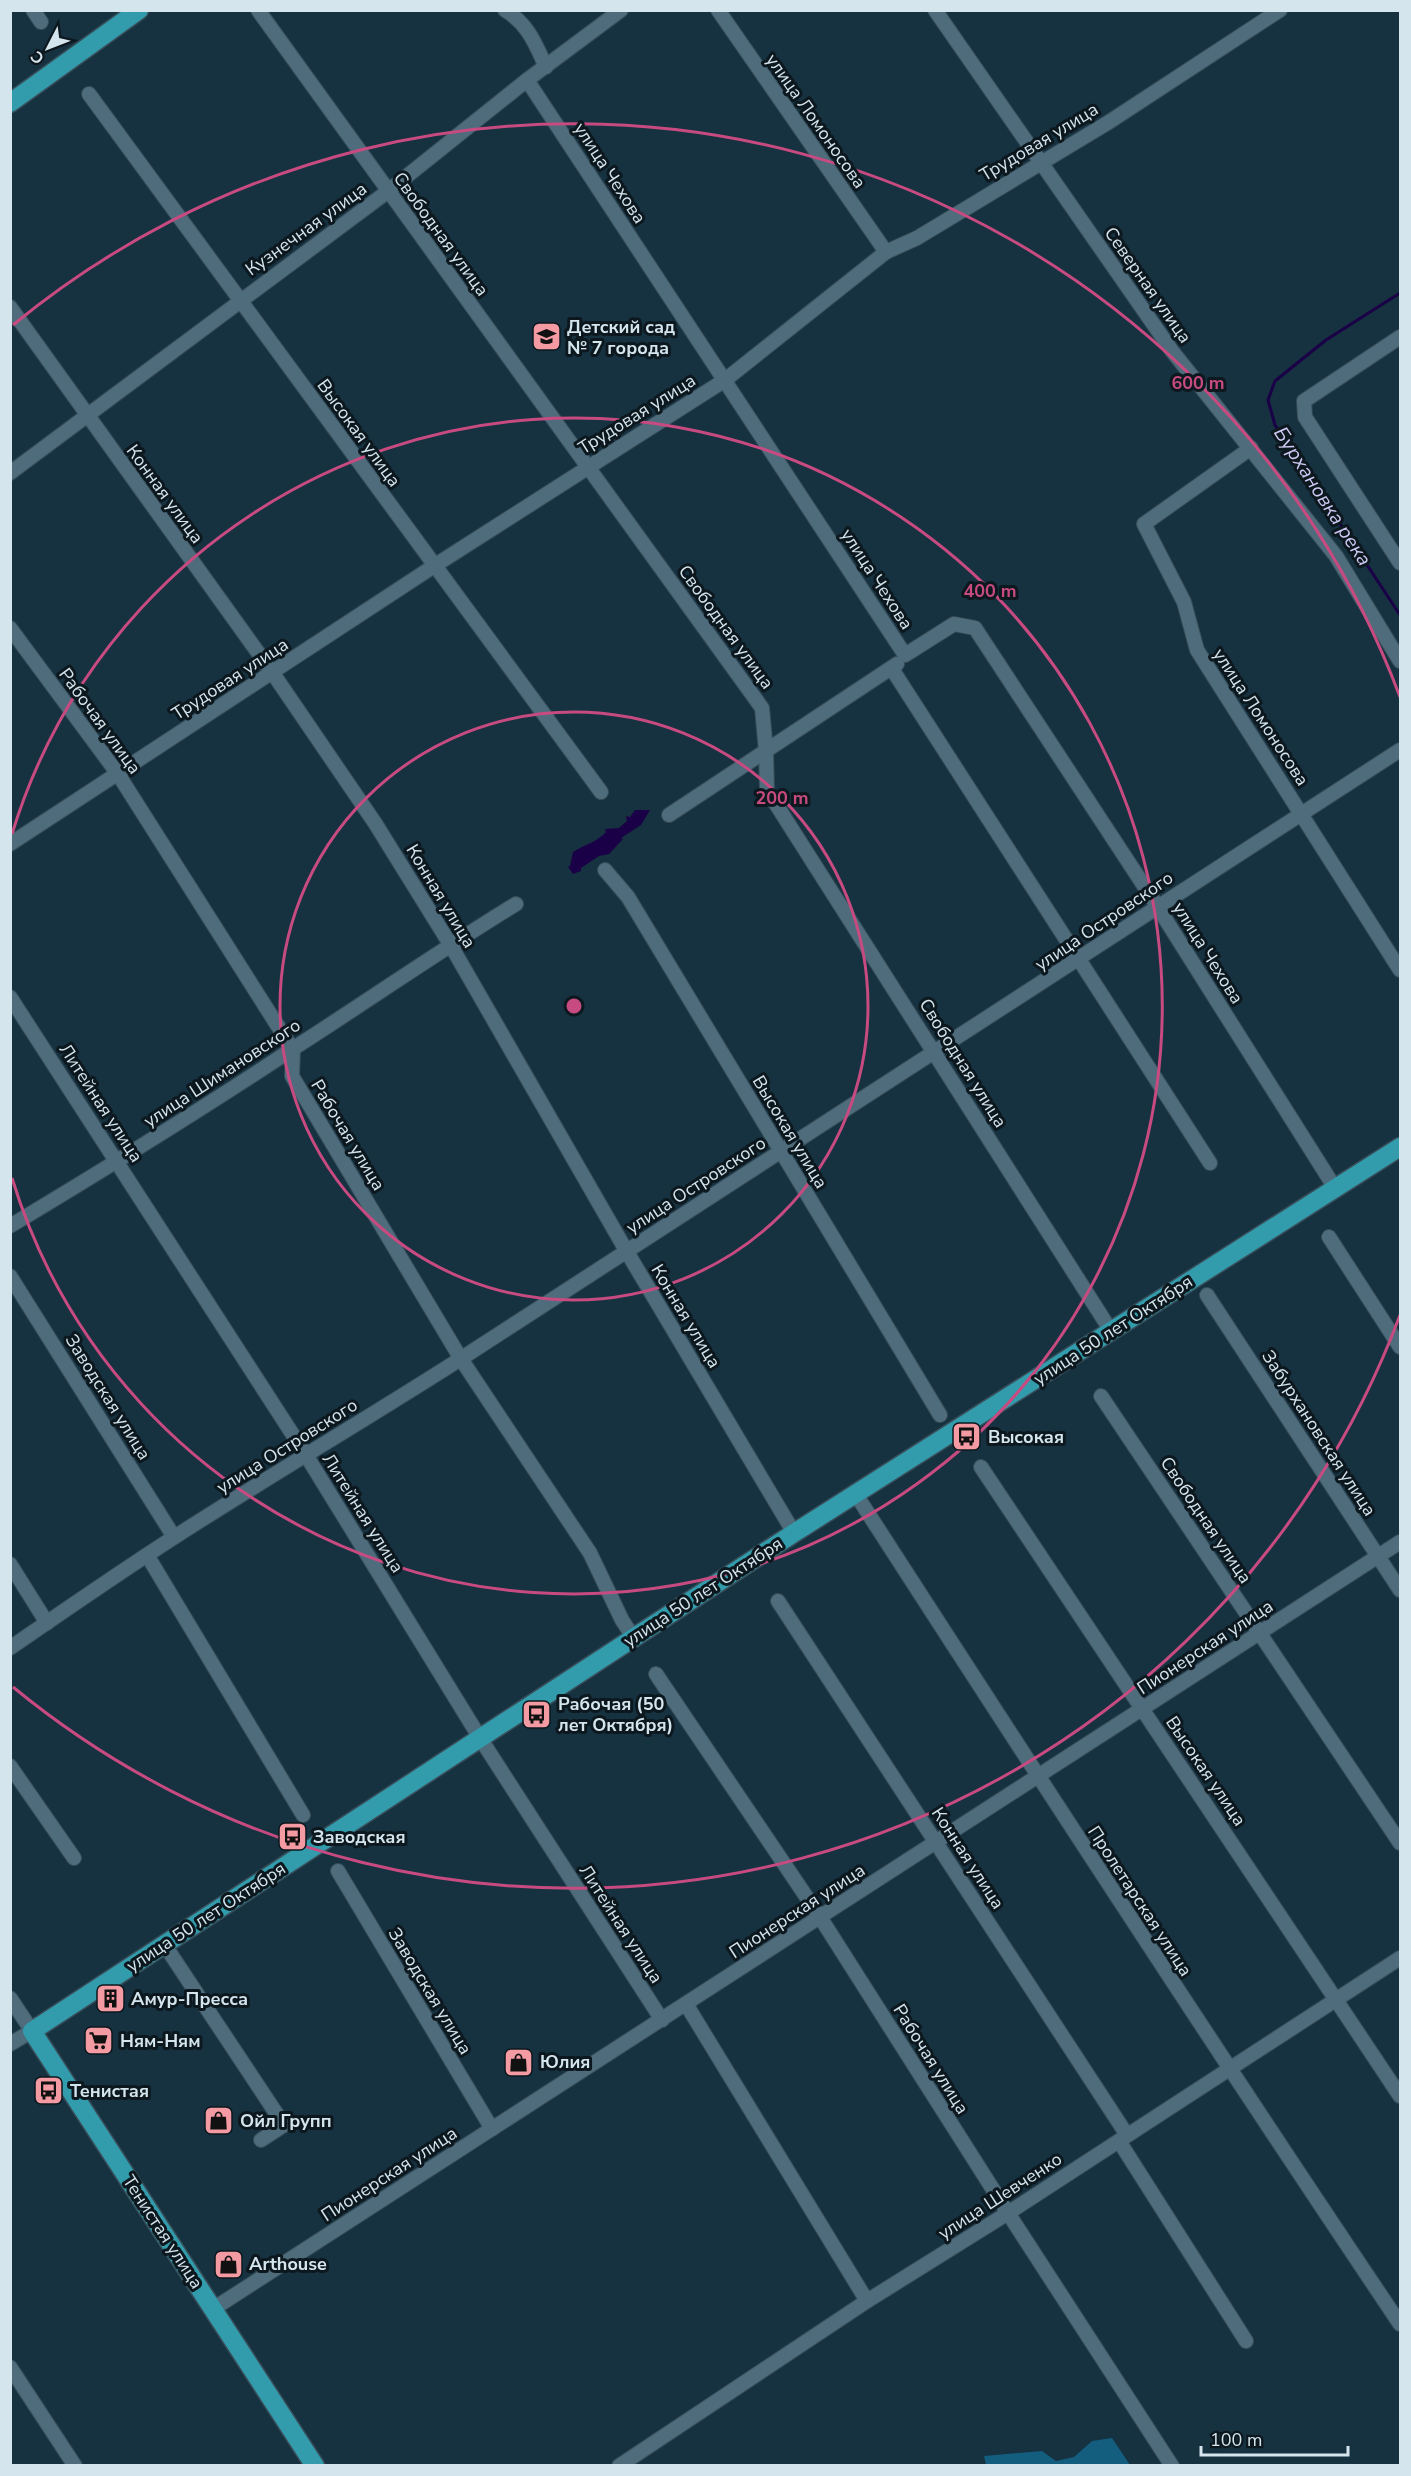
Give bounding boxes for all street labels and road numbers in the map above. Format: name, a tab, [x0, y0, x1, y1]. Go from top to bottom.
street label: улица Ломоносова	[760, 49, 872, 193]
street label: Трудовая улица	[975, 97, 1103, 187]
street label: улица Чехова	[568, 118, 652, 228]
street label: Свободная улица	[388, 167, 494, 301]
street label: Кузнечная улица	[240, 177, 372, 281]
street label: Северная улица	[1099, 222, 1197, 348]
street label: Трудовая улица	[574, 368, 700, 460]
street label: Высокая улица	[312, 374, 406, 492]
street label: Конная улица	[121, 440, 209, 548]
street label: улица Чехова	[835, 524, 919, 634]
street label: Свободная улица	[673, 560, 779, 694]
street label: Трудовая улица	[167, 632, 293, 726]
street label: улица Ломоносова	[1208, 644, 1314, 790]
street label: Рабочая улица	[53, 663, 147, 779]
street label: Конная улица	[401, 840, 481, 952]
street label: улица Островского	[1030, 866, 1178, 976]
street label: улица Чехова	[1167, 898, 1249, 1008]
street label: Свободная улица	[914, 994, 1012, 1132]
street label: улица Шимановского	[139, 1013, 305, 1133]
street label: Литейная улица	[54, 1039, 148, 1167]
street label: Высокая улица	[747, 1071, 833, 1193]
street label: Рабочая улица	[305, 1075, 391, 1195]
street label: улица Островского	[622, 1131, 770, 1239]
street label: Конная улица	[646, 1260, 726, 1372]
street label: улица 50 лет Октября	[1029, 1269, 1197, 1391]
street label: Заводская улица	[60, 1330, 156, 1464]
street label: Забурхановская улица	[1256, 1345, 1382, 1521]
street label: улица Островского	[212, 1393, 362, 1499]
street label: Литейная улица	[317, 1449, 409, 1577]
street label: Свободная улица	[1155, 1452, 1257, 1588]
street label: улица 50 лет Октября	[619, 1531, 787, 1653]
street label: Пионерская улица	[1132, 1594, 1278, 1700]
street label: Высокая улица	[1160, 1711, 1252, 1831]
street label: Конная улица	[926, 1802, 1010, 1914]
street label: Пролетарская улица	[1082, 1821, 1198, 1981]
street label: улица 50 лет Октября	[122, 1856, 290, 1978]
street label: Пионерская улица	[724, 1858, 870, 1964]
street label: Литейная улица	[574, 1860, 668, 1988]
street label: Заводская улица	[383, 1923, 477, 2059]
street label: Рабочая улица	[888, 1999, 974, 2119]
street label: Пионерская улица	[316, 2121, 462, 2227]
street label: улица Шевченко	[933, 2147, 1067, 2245]
street label: Тенистая улица	[117, 2171, 209, 2293]

